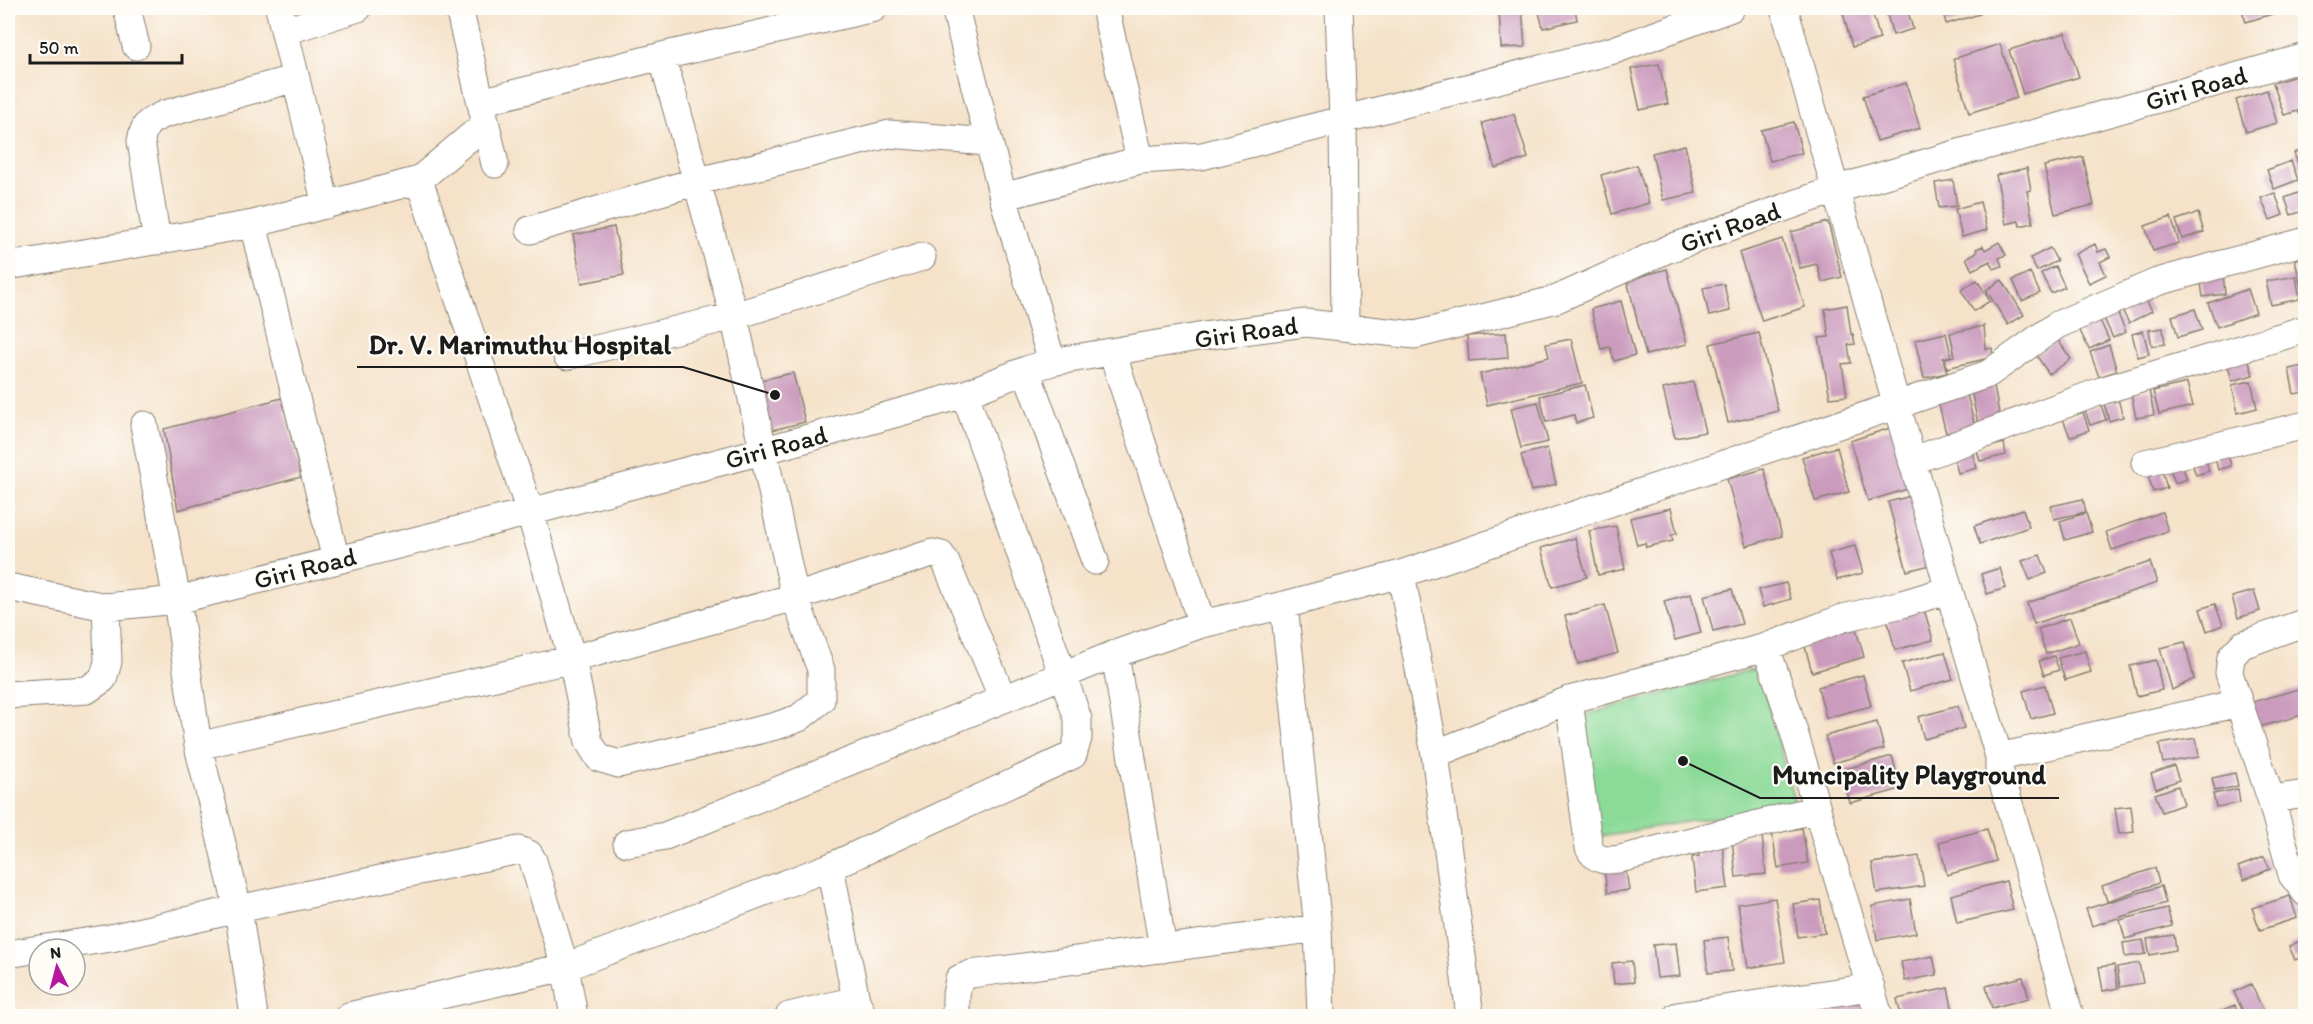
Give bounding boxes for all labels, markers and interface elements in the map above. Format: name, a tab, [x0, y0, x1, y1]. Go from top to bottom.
scale bar	[30, 27, 182, 65]
text: 50 m	[39, 37, 79, 59]
street label: Giri Road	[2141, 58, 2251, 118]
street label: Giri Road	[1676, 194, 1785, 260]
street label: Giri Road	[1192, 309, 1300, 355]
callout: Dr. V. Marimuthu Hospital	[357, 322, 683, 367]
text: Dr. V. Marimuthu Hospital	[369, 328, 672, 361]
street label: Giri Road	[722, 418, 831, 476]
street label: Giri Road	[251, 540, 360, 596]
callout: Muncipality Playground	[1760, 753, 2059, 798]
text: Muncipality Playground	[1772, 758, 2046, 791]
north arrow	[27, 937, 87, 997]
text: N	[49, 943, 62, 963]

